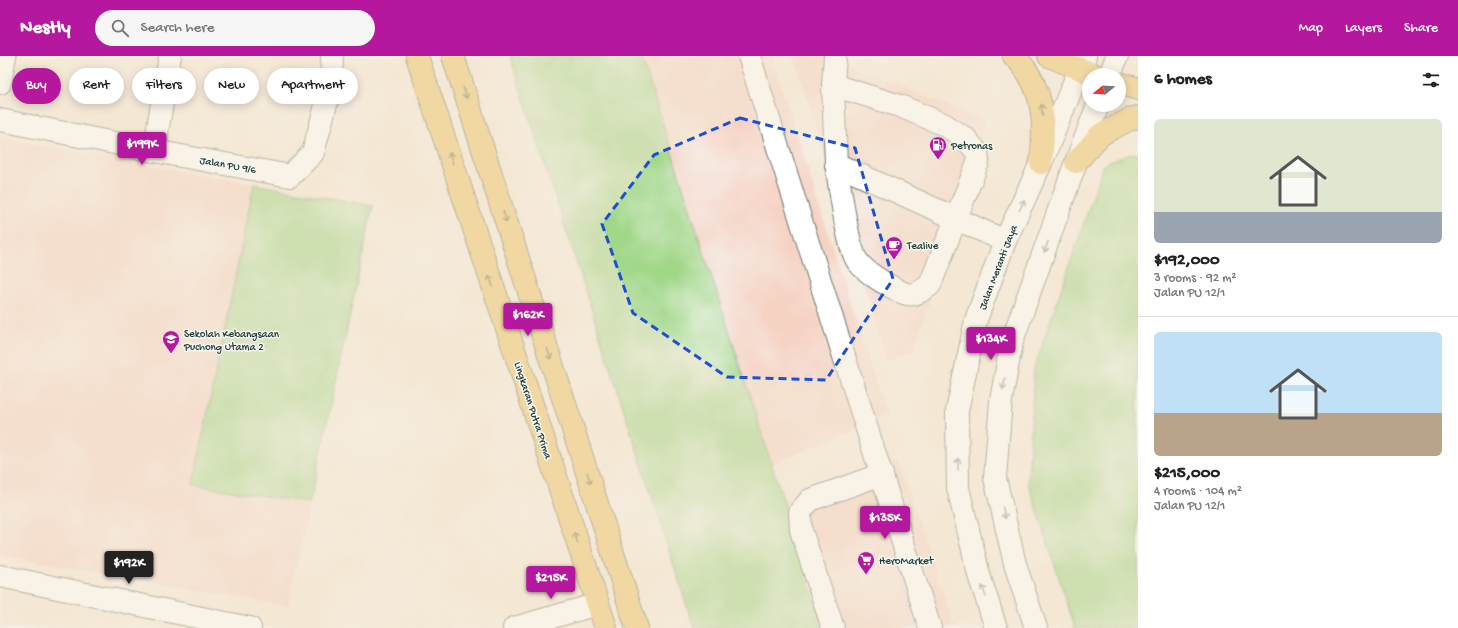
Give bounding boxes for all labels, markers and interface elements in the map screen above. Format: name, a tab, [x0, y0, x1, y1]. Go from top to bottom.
search box	[95, 10, 375, 46]
text: Nestly	[20, 17, 71, 40]
icon: search	[109, 17, 131, 39]
text: Search here	[141, 19, 214, 37]
text: Map	[1299, 20, 1323, 37]
text: Layers	[1345, 20, 1382, 37]
text: Share	[1404, 20, 1438, 37]
chip: Buy	[12, 68, 61, 104]
chip: Rent	[69, 68, 124, 104]
chip: Filters	[132, 68, 196, 104]
chip: New	[204, 68, 259, 104]
chip: Apartment	[267, 68, 358, 104]
north arrow	[1082, 68, 1126, 112]
map controls	[1082, 68, 1126, 112]
icon: filters	[1420, 69, 1442, 91]
text: 6 homes	[1154, 70, 1212, 90]
one-way arrow	[462, 86, 469, 99]
one-way arrow	[1038, 104, 1045, 117]
pin: $199K	[114, 132, 170, 166]
fuel station icon: Petronas	[928, 135, 948, 160]
text: $199K	[126, 137, 158, 152]
place label: Petronas	[950, 141, 993, 153]
icon: home	[1262, 145, 1334, 217]
one-way arrow	[446, 152, 454, 164]
street label: Jalan PU 9/6	[199, 155, 257, 177]
one-way arrow	[1019, 199, 1026, 211]
one-way arrow	[502, 210, 509, 223]
street label: Jalan Meranti Jaya	[977, 223, 1021, 312]
cafe icon: Tealive	[884, 235, 904, 260]
one-way arrow	[1041, 240, 1049, 252]
place label: Tealive	[906, 241, 939, 253]
text: $192,000	[1154, 251, 1220, 271]
text: 3 rooms · 92 m²	[1154, 271, 1237, 286]
one-way arrow	[487, 276, 495, 288]
text: Jalan PU 12/1	[1154, 286, 1225, 301]
pin: $162K	[500, 303, 556, 337]
text: $162K	[512, 308, 544, 323]
pin: $134K	[963, 327, 1019, 361]
school or university icon: Sekolah Kebangsaan Puchong Utama 2	[161, 329, 181, 354]
place label: Sekolah Kebangsaan Puchong Utama 2	[183, 329, 280, 354]
text: $134K	[975, 332, 1007, 347]
one-way arrow	[546, 347, 553, 360]
icon: home	[1262, 358, 1334, 430]
street label: Lingkaran Putra Prima	[511, 361, 554, 462]
one-way arrow	[1000, 377, 1008, 390]
one-way arrow	[954, 458, 962, 471]
text: $215,000	[1154, 464, 1220, 484]
one-way arrow	[586, 471, 593, 484]
text: 4 rooms · 104 m²	[1154, 484, 1242, 499]
text: Jalan PU 12/1	[1154, 499, 1225, 514]
pin: $135K	[857, 506, 913, 540]
one-way arrow	[1000, 506, 1008, 519]
text: $135K	[869, 511, 901, 526]
one-way arrow	[572, 531, 579, 544]
supermarket icon: HeroMarket	[856, 550, 876, 575]
pin: $192K	[101, 551, 157, 585]
text: $192K	[113, 556, 145, 571]
place label: HeroMarket	[879, 556, 935, 568]
pin: $215K	[523, 566, 579, 600]
text: $215K	[535, 571, 567, 586]
one-way arrow	[980, 585, 987, 598]

